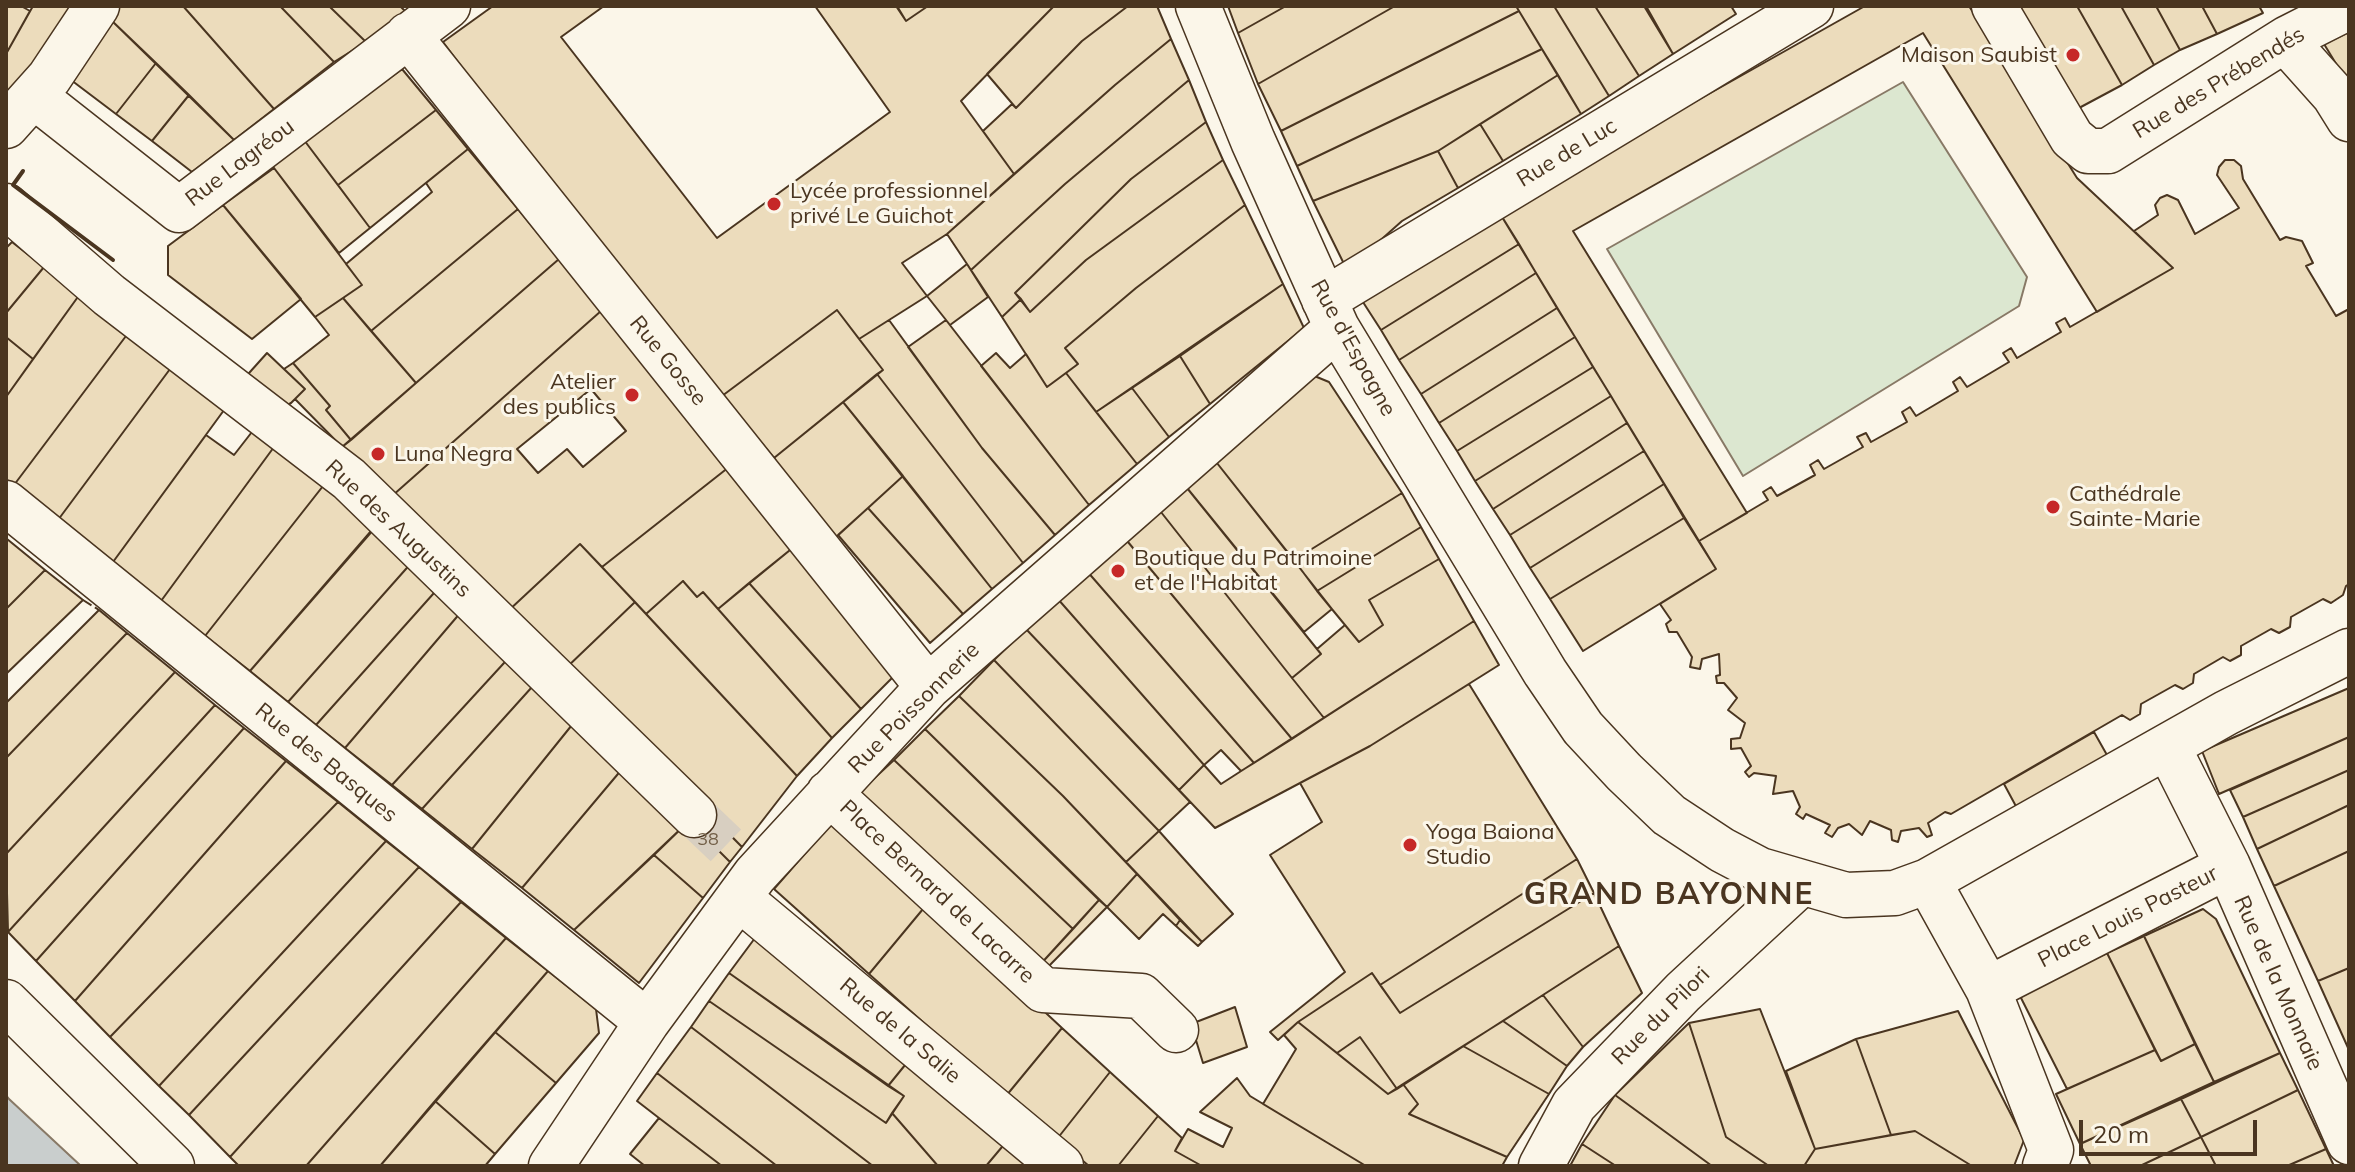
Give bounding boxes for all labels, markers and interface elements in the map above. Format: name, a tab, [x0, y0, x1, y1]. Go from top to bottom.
street label: Rue des Prébendés	[2128, 21, 2310, 145]
place label: Maison Saubist	[1901, 42, 2057, 68]
marker: Maison Saubist	[2064, 46, 2082, 64]
street label: Rue de Luc	[1512, 113, 1622, 193]
street label: Rue Lagréou	[180, 114, 300, 212]
place label: Lycée professionnel privé Le Guichot	[790, 178, 988, 230]
marker: Lycée professionnel privé Le Guichot	[765, 195, 783, 213]
street label: Rue d'Espagne	[1305, 275, 1401, 421]
street label: Rue Gosse	[624, 311, 712, 411]
place label: Atelier des publics	[503, 369, 616, 420]
marker: Atelier des publics	[623, 386, 641, 404]
place label: Luna Negra	[394, 441, 513, 467]
marker: Luna Negra	[369, 445, 387, 463]
street label: Rue des Augustins	[320, 455, 476, 603]
place label: Cathédrale Sainte-Marie	[2069, 481, 2201, 532]
marker: Cathédrale Sainte-Marie	[2044, 498, 2062, 516]
place label: Boutique du Patrimoine et de l'Habitat	[1134, 545, 1372, 596]
marker: Boutique du Patrimoine et de l'Habitat	[1109, 562, 1127, 580]
street label: Rue Poissonnerie	[843, 637, 985, 779]
street label: Rue des Basques	[250, 698, 402, 828]
street label: Place Bernard de Lacarre	[834, 795, 1040, 989]
place label: Yoga Baiona Studio	[1426, 819, 1554, 870]
house number: 38	[697, 829, 719, 851]
marker: Yoga Baiona Studio	[1401, 836, 1419, 854]
street label: Place Louis Pasteur	[2034, 860, 2222, 974]
district label: GRAND BAYONNE	[1524, 877, 1814, 913]
street label: Rue de la Monnaie	[2228, 892, 2328, 1074]
street label: Rue du Pilori	[1606, 961, 1716, 1071]
street label: Rue de la Salie	[834, 973, 966, 1089]
scale bar	[2083, 1104, 2261, 1154]
text: 20 m	[2093, 1119, 2149, 1149]

